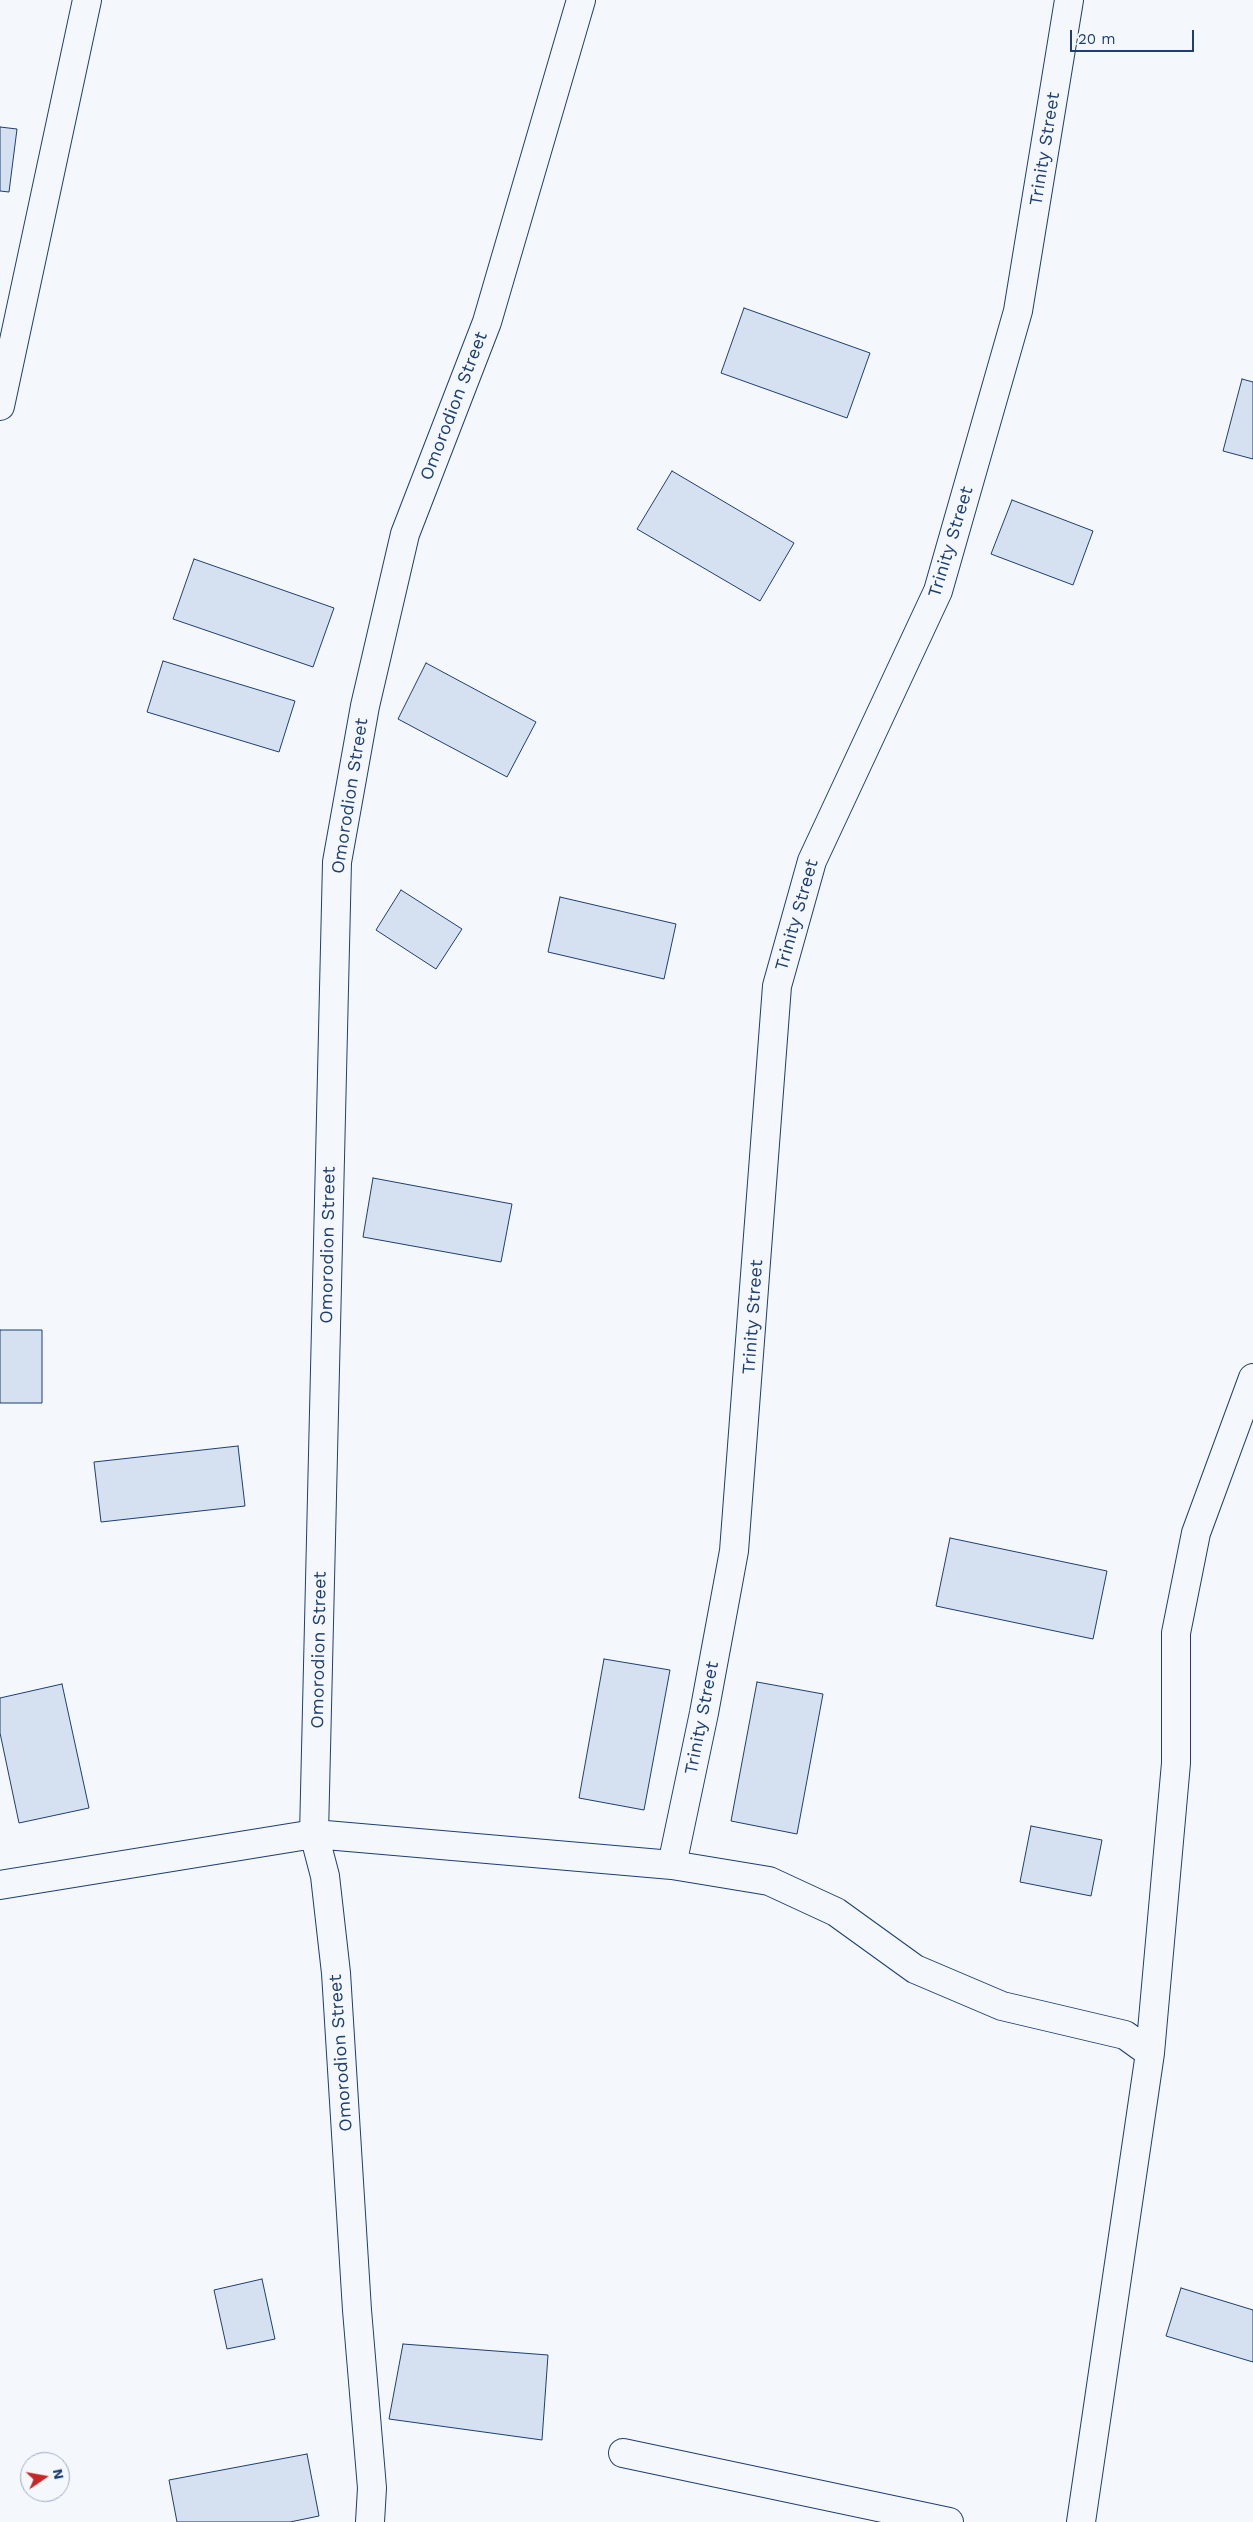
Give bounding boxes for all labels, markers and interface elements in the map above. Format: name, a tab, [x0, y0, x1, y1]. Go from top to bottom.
scale bar	[1073, 20, 1197, 52]
text: 20 m	[1078, 30, 1116, 48]
street label: Trinity Street	[1025, 91, 1065, 207]
street label: Omorodion Street	[416, 329, 492, 483]
street label: Trinity Street	[924, 484, 978, 600]
street label: Omorodion Street	[327, 717, 373, 875]
street label: Trinity Street	[771, 857, 823, 973]
street label: Omorodion Street	[316, 1166, 340, 1324]
street label: Trinity Street	[738, 1259, 768, 1375]
street label: Omorodion Street	[307, 1571, 331, 1729]
street label: Trinity Street	[680, 1660, 724, 1776]
street label: Omorodion Street	[325, 1974, 357, 2132]
north arrow	[20, 2452, 70, 2502]
text: N	[50, 2467, 68, 2481]

